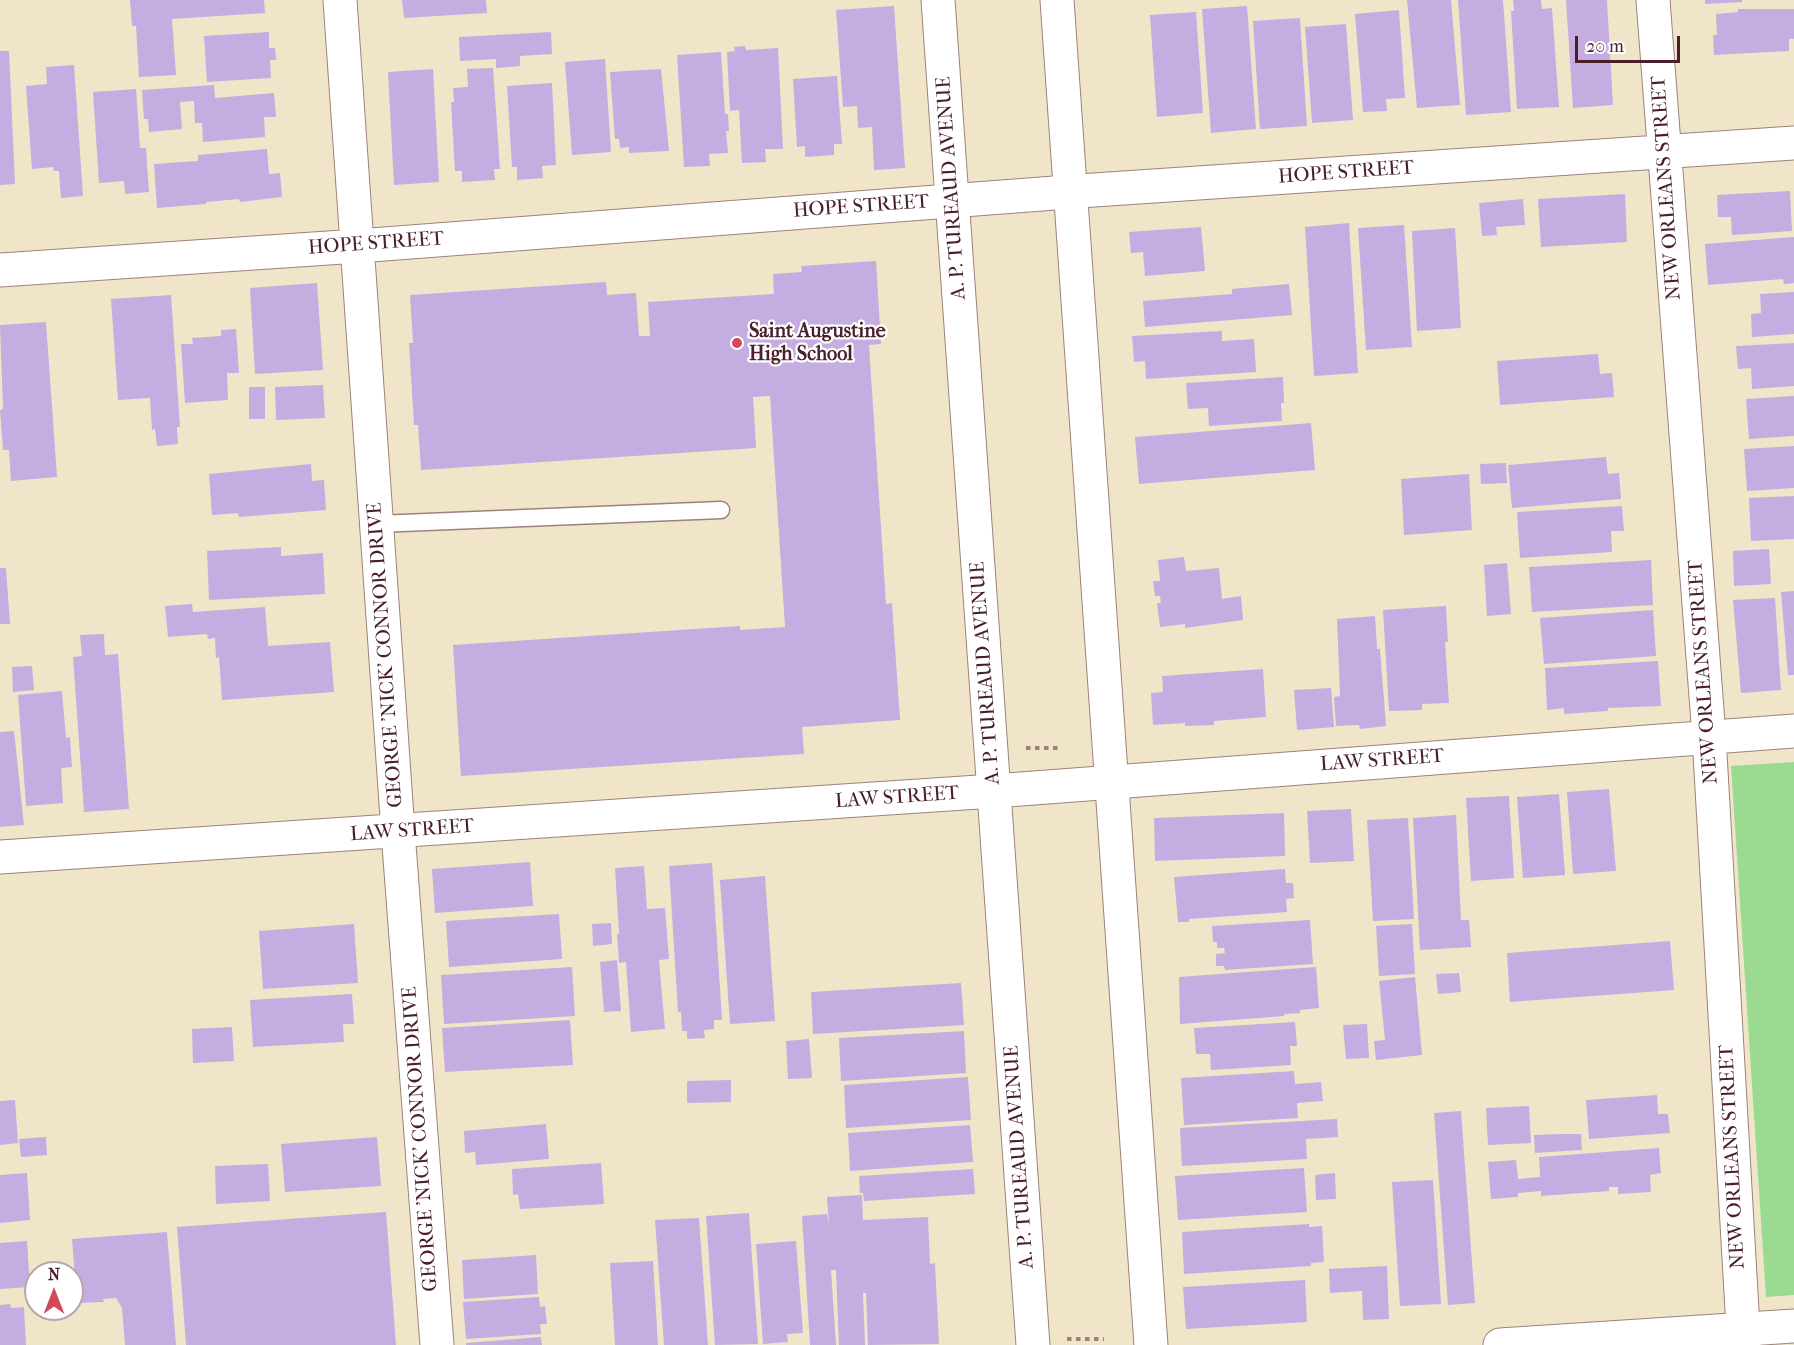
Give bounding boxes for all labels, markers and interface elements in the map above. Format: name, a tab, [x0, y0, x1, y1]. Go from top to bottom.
scale bar	[1578, 24, 1683, 62]
text: 20 m	[1586, 36, 1624, 57]
street label: NEW ORLEANS STREET	[1647, 75, 1687, 301]
street label: A. P. TUREAUD AVENUE	[932, 76, 972, 300]
street label: HOPE STREET	[1277, 156, 1415, 190]
street label: HOPE STREET	[792, 190, 930, 224]
street label: HOPE STREET	[307, 227, 445, 261]
place label: Saint Augustine High School	[749, 320, 886, 367]
marker: Saint Augustine High School	[730, 336, 744, 350]
street label: GEORGE 'NICK' CONNOR DRIVE	[363, 502, 409, 808]
street label: NEW ORLEANS STREET	[1684, 559, 1724, 785]
street label: A. P. TUREAUD AVENUE	[966, 561, 1006, 785]
street label: LAW STREET	[1319, 745, 1445, 777]
street label: LAW STREET	[834, 782, 960, 814]
street label: LAW STREET	[349, 815, 475, 847]
street label: GEORGE 'NICK' CONNOR DRIVE	[398, 986, 444, 1292]
street label: NEW ORLEANS STREET	[1715, 1044, 1751, 1270]
street label: A. P. TUREAUD AVENUE	[1000, 1045, 1040, 1269]
north arrow	[24, 1261, 84, 1321]
text: N	[48, 1265, 60, 1284]

